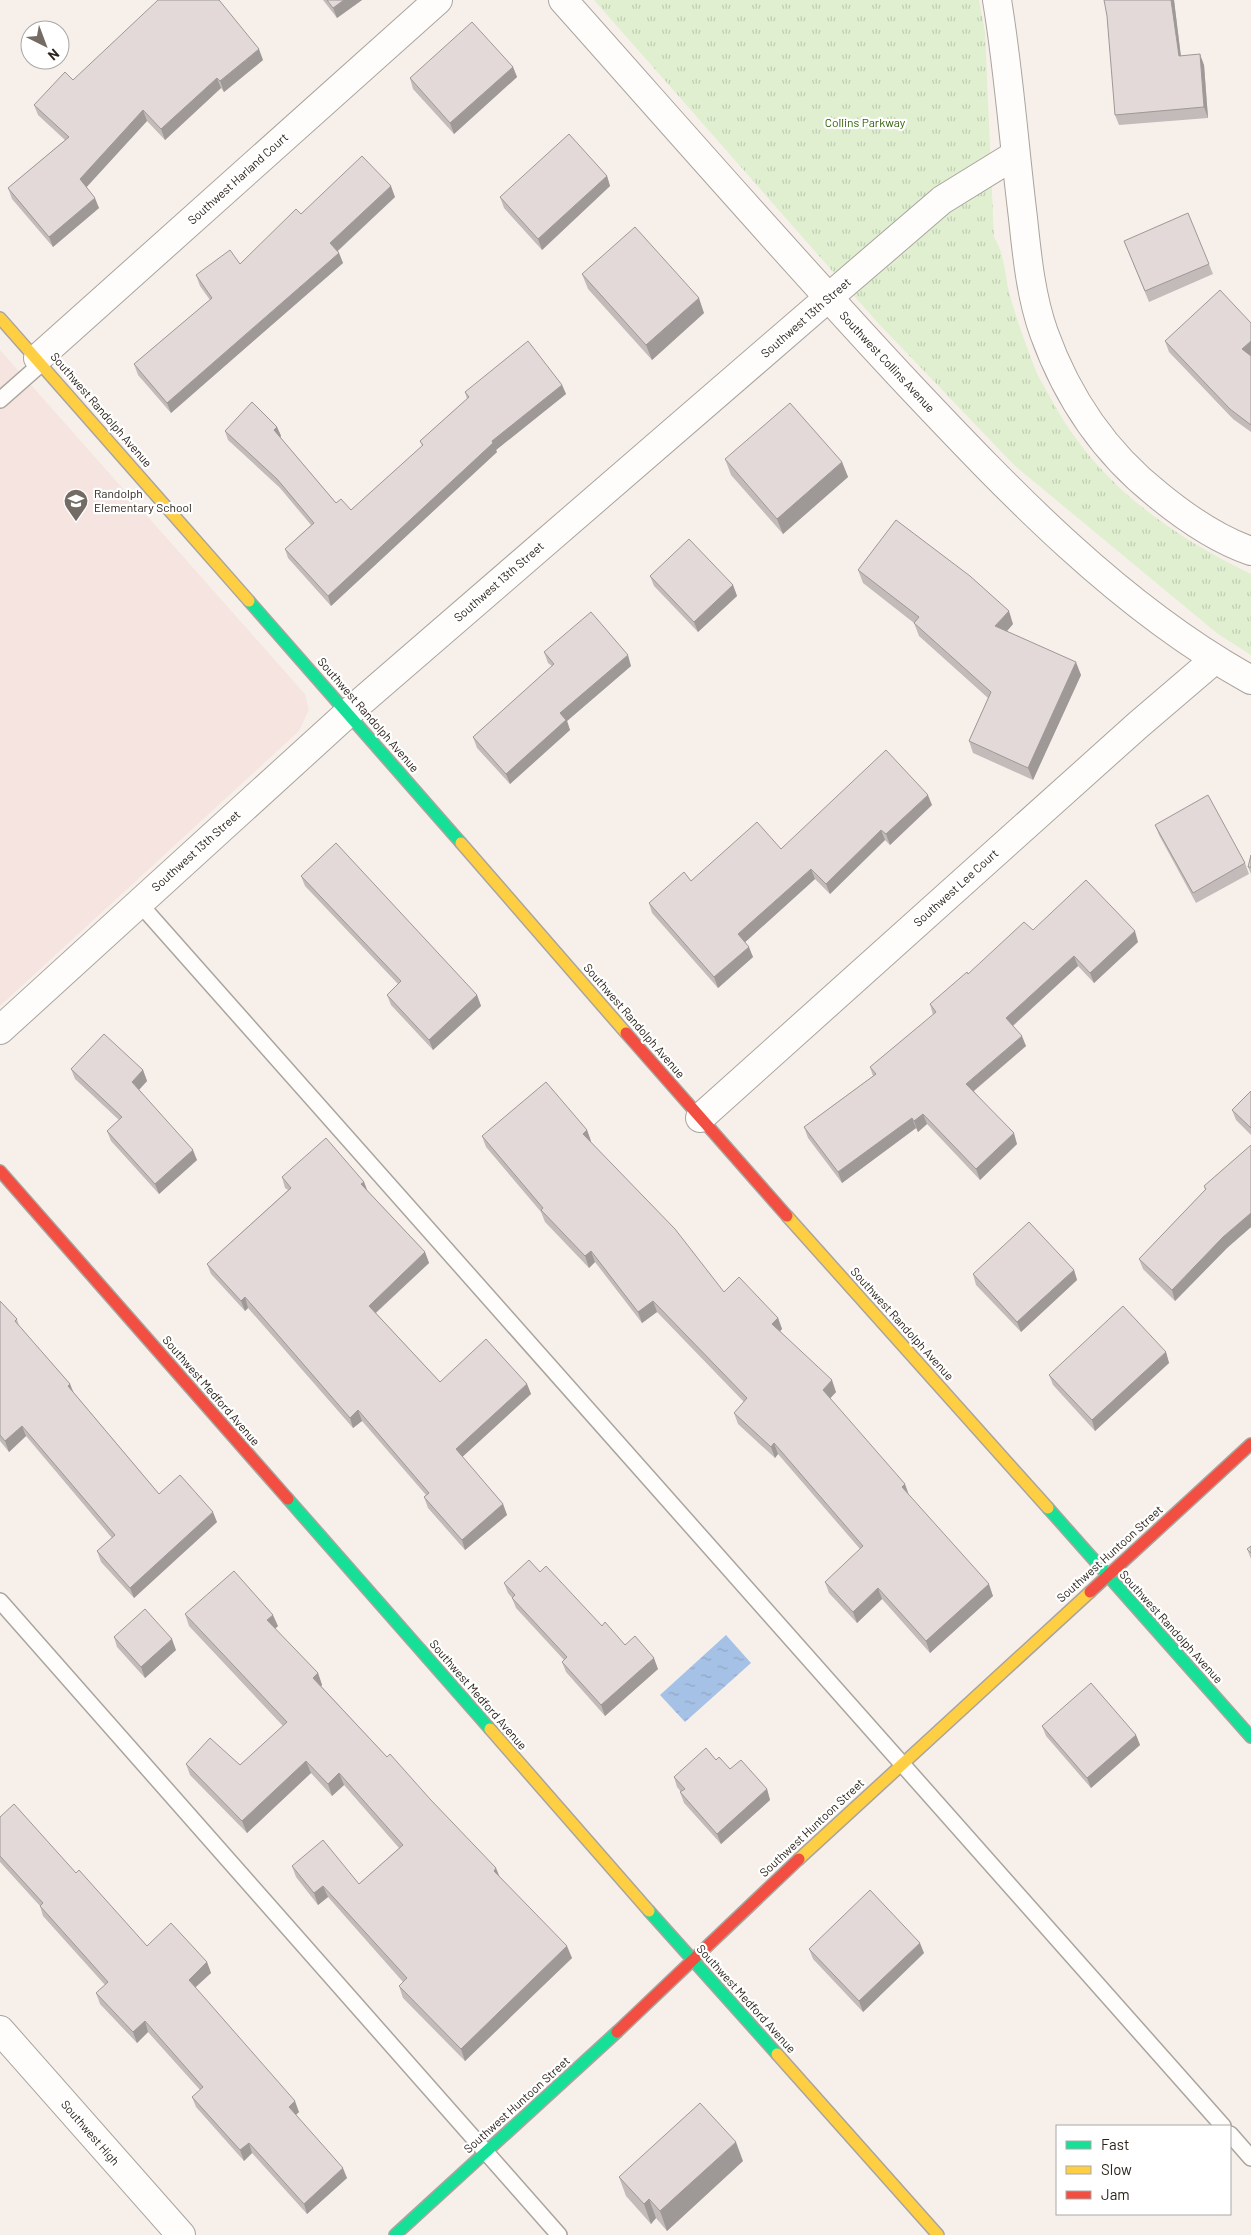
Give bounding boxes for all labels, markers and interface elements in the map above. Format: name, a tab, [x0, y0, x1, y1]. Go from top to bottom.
north arrow	[20, 20, 70, 70]
text: N	[45, 46, 63, 64]
park label: Collins Parkway	[825, 115, 906, 129]
street label: Southwest Harland Court	[184, 130, 290, 227]
street label: Southwest 13th Street	[758, 274, 853, 360]
street label: Southwest Collins Avenue	[837, 308, 938, 415]
street label: Southwest Randolph Avenue	[48, 349, 155, 470]
place label: Randolph Elementary School	[94, 486, 192, 514]
school or university icon: Randolph Elementary School	[63, 488, 89, 522]
street label: Southwest 13th Street	[451, 538, 546, 624]
street label: Southwest Randolph Avenue	[315, 654, 422, 775]
street label: Southwest 13th Street	[148, 807, 243, 894]
street label: Southwest Lee Court	[910, 846, 1001, 929]
street label: Southwest Randolph Avenue	[581, 960, 688, 1081]
street label: Southwest Randolph Avenue	[848, 1264, 957, 1383]
street label: Southwest Medford Avenue	[160, 1332, 263, 1448]
street label: Southwest Huntoon Street	[1054, 1502, 1165, 1605]
street label: Southwest Randolph Avenue	[1117, 1567, 1226, 1686]
street label: Southwest Medford Avenue	[427, 1636, 530, 1752]
street label: Southwest Huntoon Street	[756, 1775, 866, 1879]
street label: Southwest Medford Avenue	[694, 1941, 799, 2055]
street label: Southwest Huntoon Street	[461, 2053, 572, 2156]
street label: Southwest High	[59, 2097, 123, 2168]
legend	[1056, 2125, 1231, 2215]
text: Fast	[1101, 2135, 1129, 2153]
text: Slow	[1101, 2160, 1132, 2178]
text: Jam	[1101, 2185, 1130, 2203]

